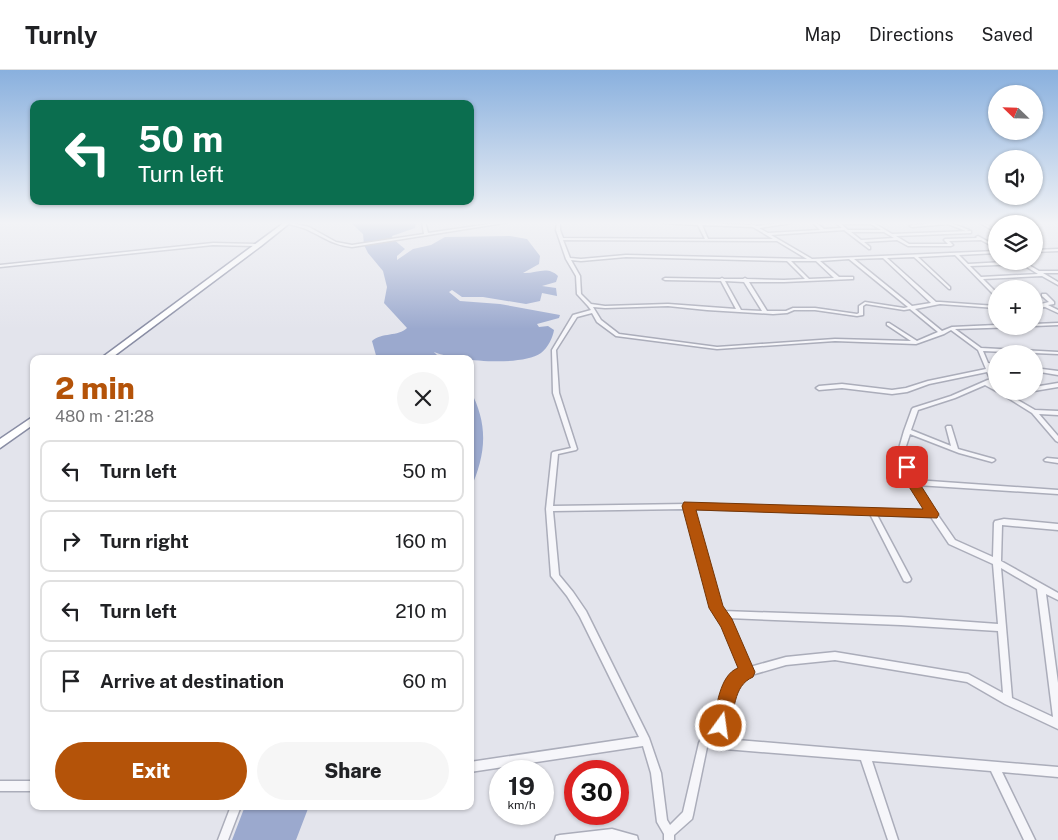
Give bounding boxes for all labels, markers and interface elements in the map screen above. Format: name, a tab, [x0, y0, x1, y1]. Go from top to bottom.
text: Turnly	[25, 21, 98, 49]
text: Map	[804, 24, 841, 45]
text: Directions	[869, 24, 954, 45]
text: Saved	[982, 24, 1033, 45]
north arrow	[988, 85, 1042, 140]
map controls	[988, 85, 1043, 400]
text: 50 m	[138, 119, 223, 160]
icon: left	[55, 120, 120, 185]
button: sound	[988, 150, 1043, 205]
text: Turn left	[138, 161, 224, 187]
button: layers	[988, 215, 1043, 270]
button: +	[988, 280, 1043, 335]
button: −	[988, 345, 1043, 400]
text: 2 min	[55, 370, 135, 406]
button: close	[397, 372, 449, 424]
text: 480 m · 21:28	[55, 407, 154, 426]
pin	[886, 446, 928, 488]
icon: arrive	[893, 453, 921, 481]
icon: left	[57, 457, 85, 485]
text: Turn left	[100, 460, 177, 482]
text: 50 m	[402, 460, 447, 482]
icon: right	[57, 527, 85, 555]
text: Turn right	[100, 530, 189, 552]
text: 160 m	[395, 530, 447, 552]
icon: left	[57, 597, 85, 625]
text: Turn left	[100, 600, 177, 622]
text: 210 m	[395, 600, 447, 622]
icon: arrive	[57, 667, 85, 695]
text: Arrive at destination	[100, 670, 284, 692]
text: 60 m	[403, 670, 447, 692]
position arrow	[694, 699, 746, 751]
button: Exit	[55, 742, 247, 800]
button: Share	[257, 742, 449, 800]
speed limit sign: 30	[564, 760, 629, 825]
text: 19	[508, 771, 535, 801]
text: km/h	[507, 798, 536, 812]

